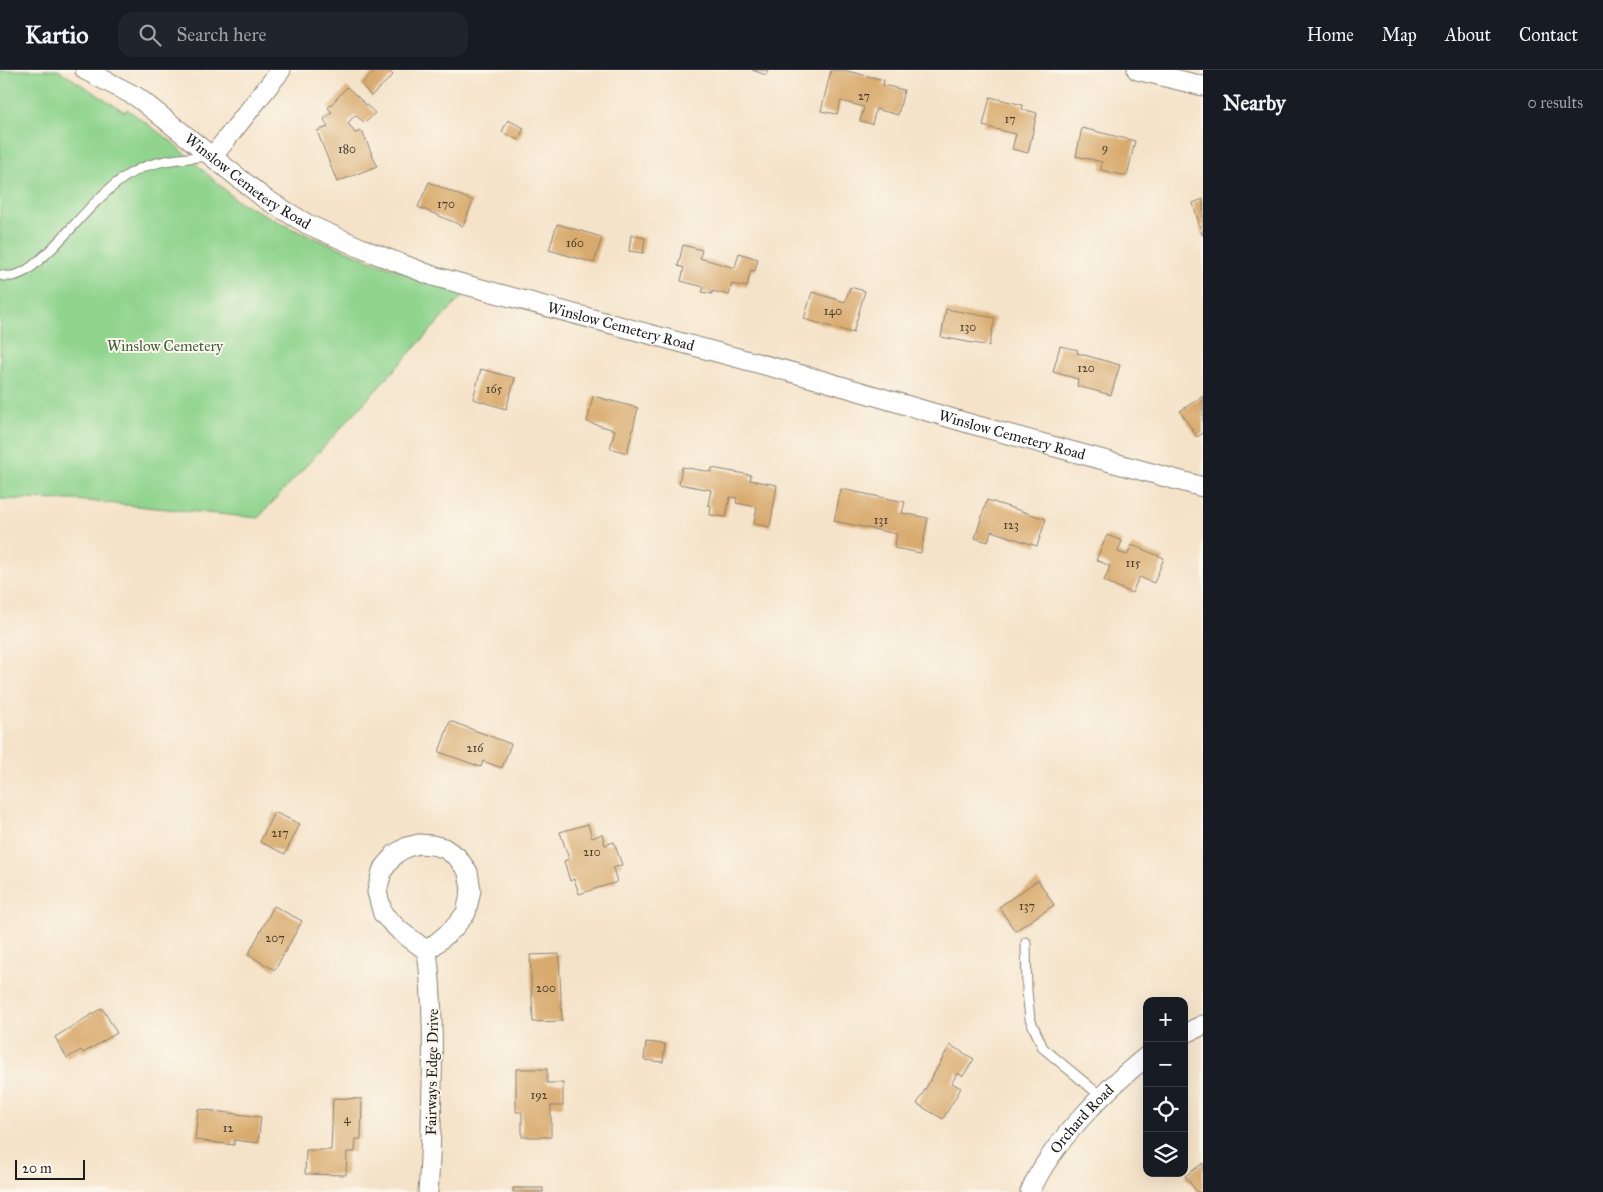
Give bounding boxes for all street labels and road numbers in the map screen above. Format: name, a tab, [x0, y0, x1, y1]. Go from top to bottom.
street label: Winslow Cemetery Road	[181, 130, 314, 233]
street label: Winslow Cemetery Road	[545, 298, 697, 355]
street label: Winslow Cemetery Road	[937, 406, 1088, 464]
street label: Fairways Edge Drive	[422, 1008, 442, 1136]
street label: Orchard Road	[1046, 1080, 1118, 1157]

